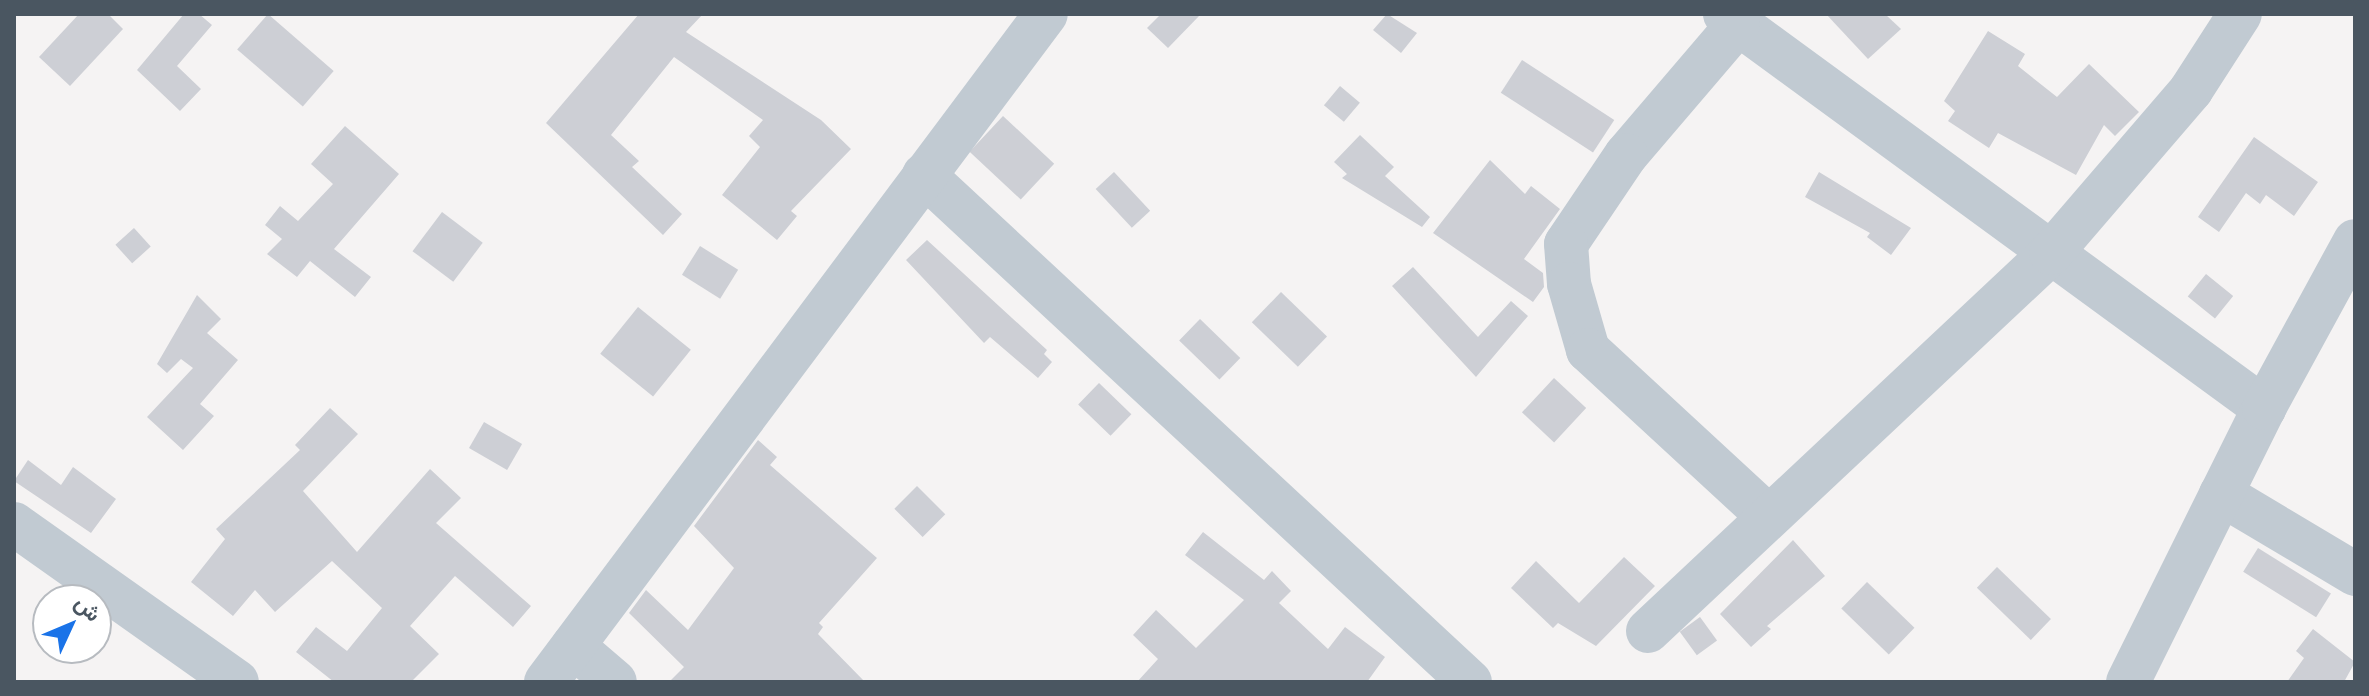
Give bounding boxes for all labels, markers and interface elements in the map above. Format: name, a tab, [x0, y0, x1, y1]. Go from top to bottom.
north arrow	[32, 584, 112, 664]
text: ش	[70, 590, 106, 627]

